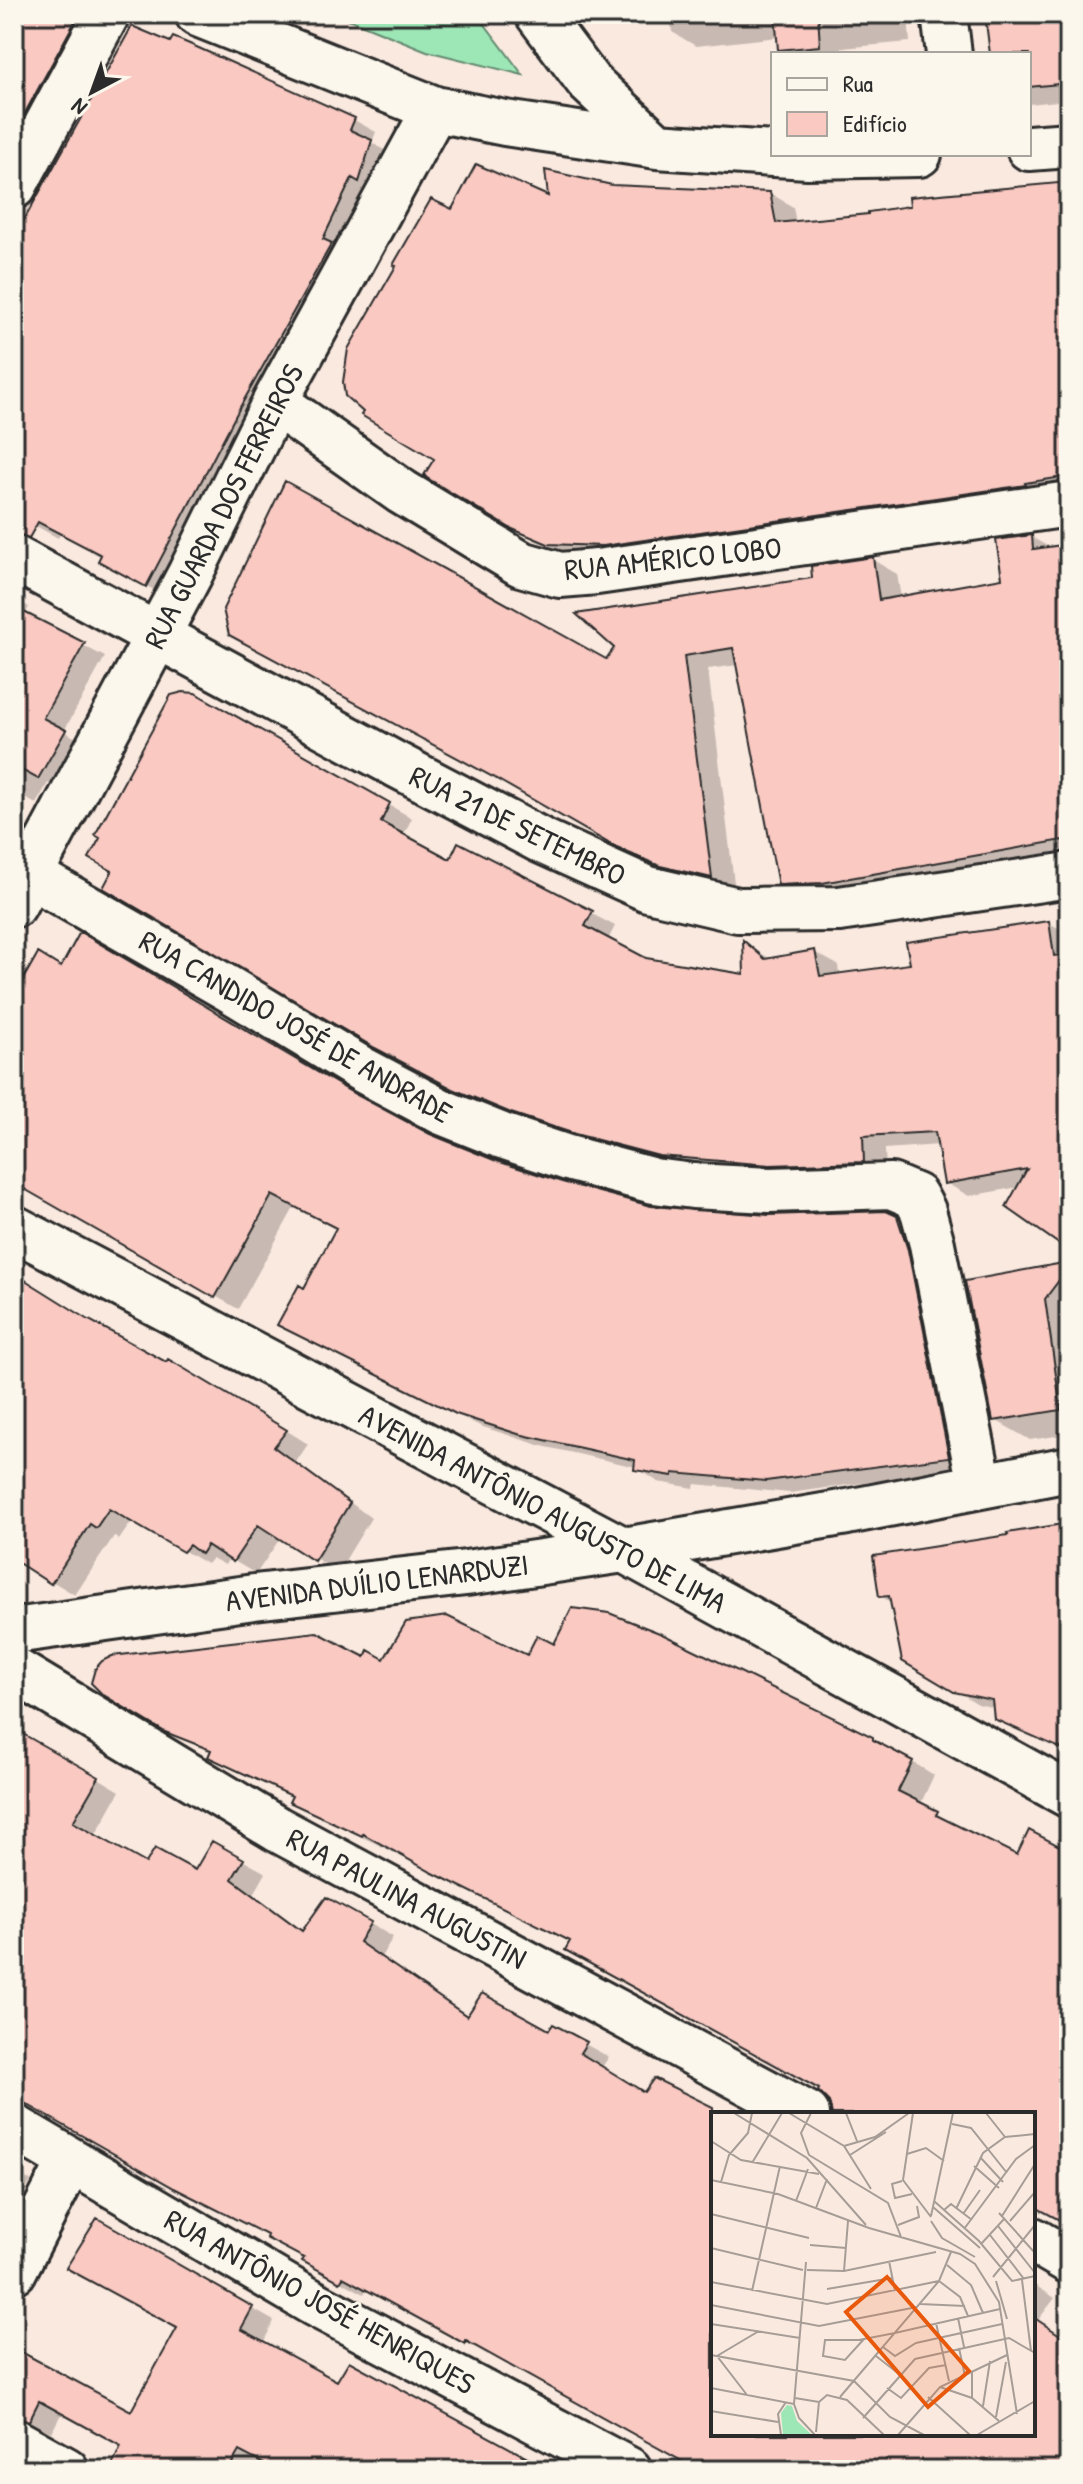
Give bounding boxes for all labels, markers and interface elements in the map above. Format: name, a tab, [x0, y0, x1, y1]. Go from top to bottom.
north arrow	[52, 52, 132, 132]
legend	[771, 52, 1031, 156]
text: Rua	[843, 67, 873, 99]
text: N	[64, 92, 93, 122]
text: Edifício	[843, 107, 907, 139]
street label: RUA GUARDA DOS FERREIROS	[134, 357, 312, 655]
street label: RUA AMÉRICO LOBO	[563, 527, 783, 589]
street label: RUA 21 DE SETEMBRO	[403, 755, 633, 895]
street label: RUA CANDIDO JOSÉ DE ANDRADE	[132, 920, 460, 1132]
street label: AVENIDA ANTÔNIO AUGUSTO DE LIMA	[353, 1394, 734, 1622]
street label: AVENIDA DUÍLIO LENARDUZI	[223, 1544, 531, 1620]
street label: RUA PAULINA AUGUSTIN	[280, 1818, 534, 1978]
inset map	[711, 2112, 1035, 2436]
street label: RUA ANTÔNIO JOSÉ HENRIQUES	[158, 2199, 482, 2403]

